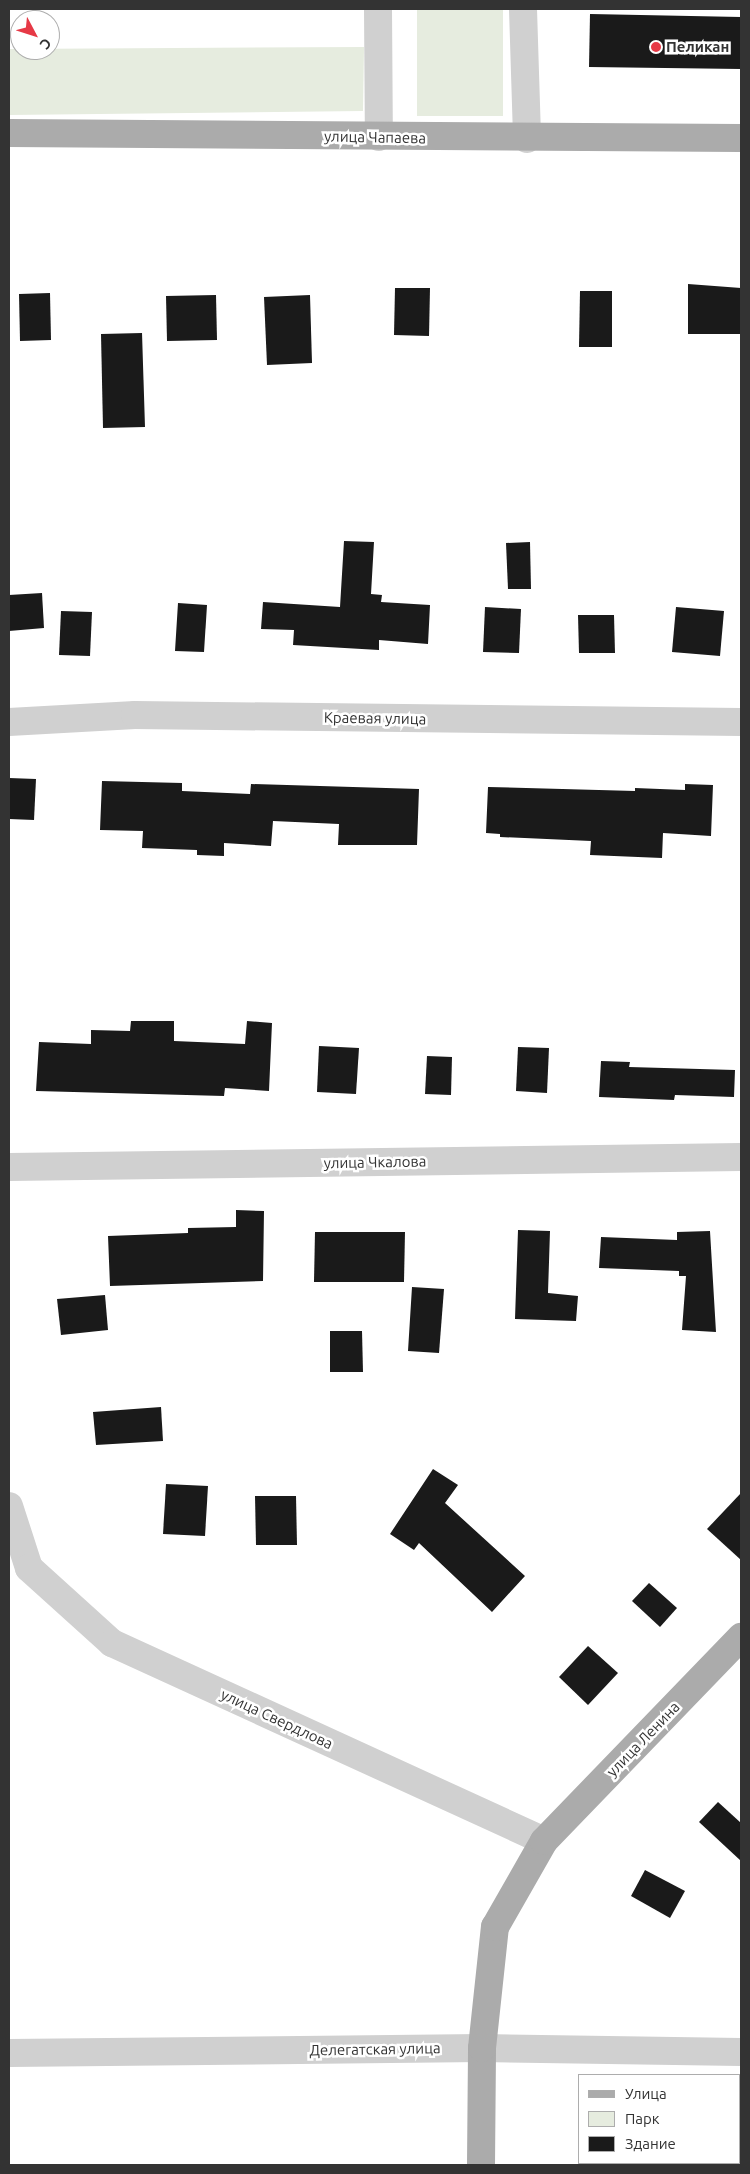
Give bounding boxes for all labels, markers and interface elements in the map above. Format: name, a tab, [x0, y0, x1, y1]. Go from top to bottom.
north arrow	[10, 10, 60, 60]
text: С	[37, 35, 55, 53]
place label: Пеликан	[666, 38, 729, 56]
marker: Пеликан	[650, 41, 662, 53]
street label: улица Чапаева	[324, 127, 426, 147]
street label: Краевая улица	[324, 708, 426, 728]
street label: улица Чкалова	[323, 1152, 427, 1172]
street label: улица Свердлова	[218, 1685, 336, 1753]
street label: улица Ленина	[603, 1698, 683, 1780]
street label: Делегатская улица	[309, 2039, 441, 2059]
legend	[578, 2074, 740, 2164]
text: Улица	[625, 2085, 667, 2102]
text: Парк	[625, 2110, 660, 2127]
text: Здание	[625, 2135, 676, 2152]

